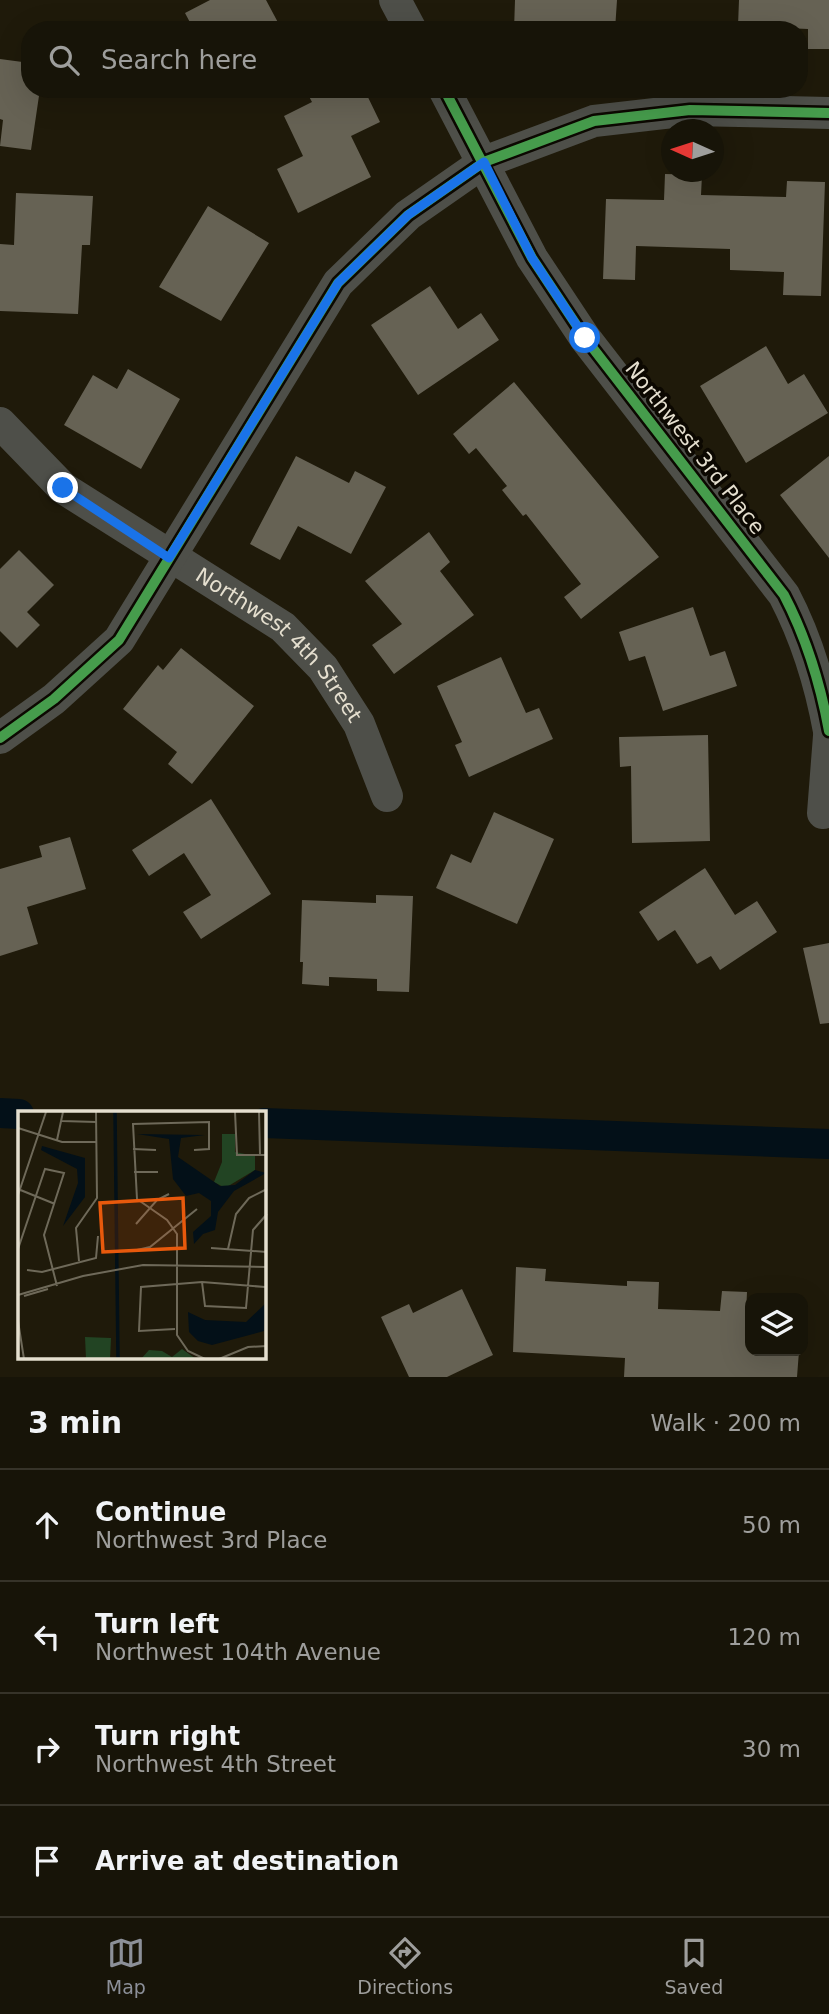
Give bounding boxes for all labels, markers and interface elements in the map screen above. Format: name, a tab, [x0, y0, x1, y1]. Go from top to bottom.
search box	[21, 21, 808, 98]
icon: search	[45, 41, 83, 79]
text: Search here	[101, 45, 257, 75]
north arrow	[661, 119, 724, 182]
route start	[569, 322, 600, 353]
street label: Northwest 3rd Place	[620, 357, 770, 539]
route end	[47, 472, 78, 503]
street label: Northwest 4th Street	[191, 563, 367, 727]
inset map	[18, 1111, 266, 1360]
map controls	[745, 1293, 808, 1356]
button: layers	[745, 1293, 808, 1356]
text: 3 min	[28, 1405, 122, 1440]
text: Walk · 200 m	[650, 1410, 801, 1436]
text: Continue	[95, 1497, 226, 1527]
icon: ahead	[28, 1506, 66, 1544]
text: 50 m	[742, 1512, 801, 1538]
text: Northwest 3rd Place	[95, 1527, 327, 1553]
text: Turn left	[95, 1609, 219, 1639]
icon: left	[28, 1618, 66, 1656]
text: 120 m	[727, 1624, 801, 1650]
text: Northwest 104th Avenue	[95, 1639, 381, 1665]
text: Turn right	[95, 1721, 240, 1751]
icon: right	[28, 1730, 66, 1768]
text: 30 m	[742, 1736, 801, 1762]
text: Northwest 4th Street	[95, 1751, 336, 1777]
icon: arrive	[28, 1842, 66, 1880]
text: Arrive at destination	[95, 1846, 399, 1876]
tab: Map	[106, 1934, 146, 1998]
tab: Directions	[357, 1934, 453, 1998]
tab: Saved	[665, 1934, 723, 1998]

